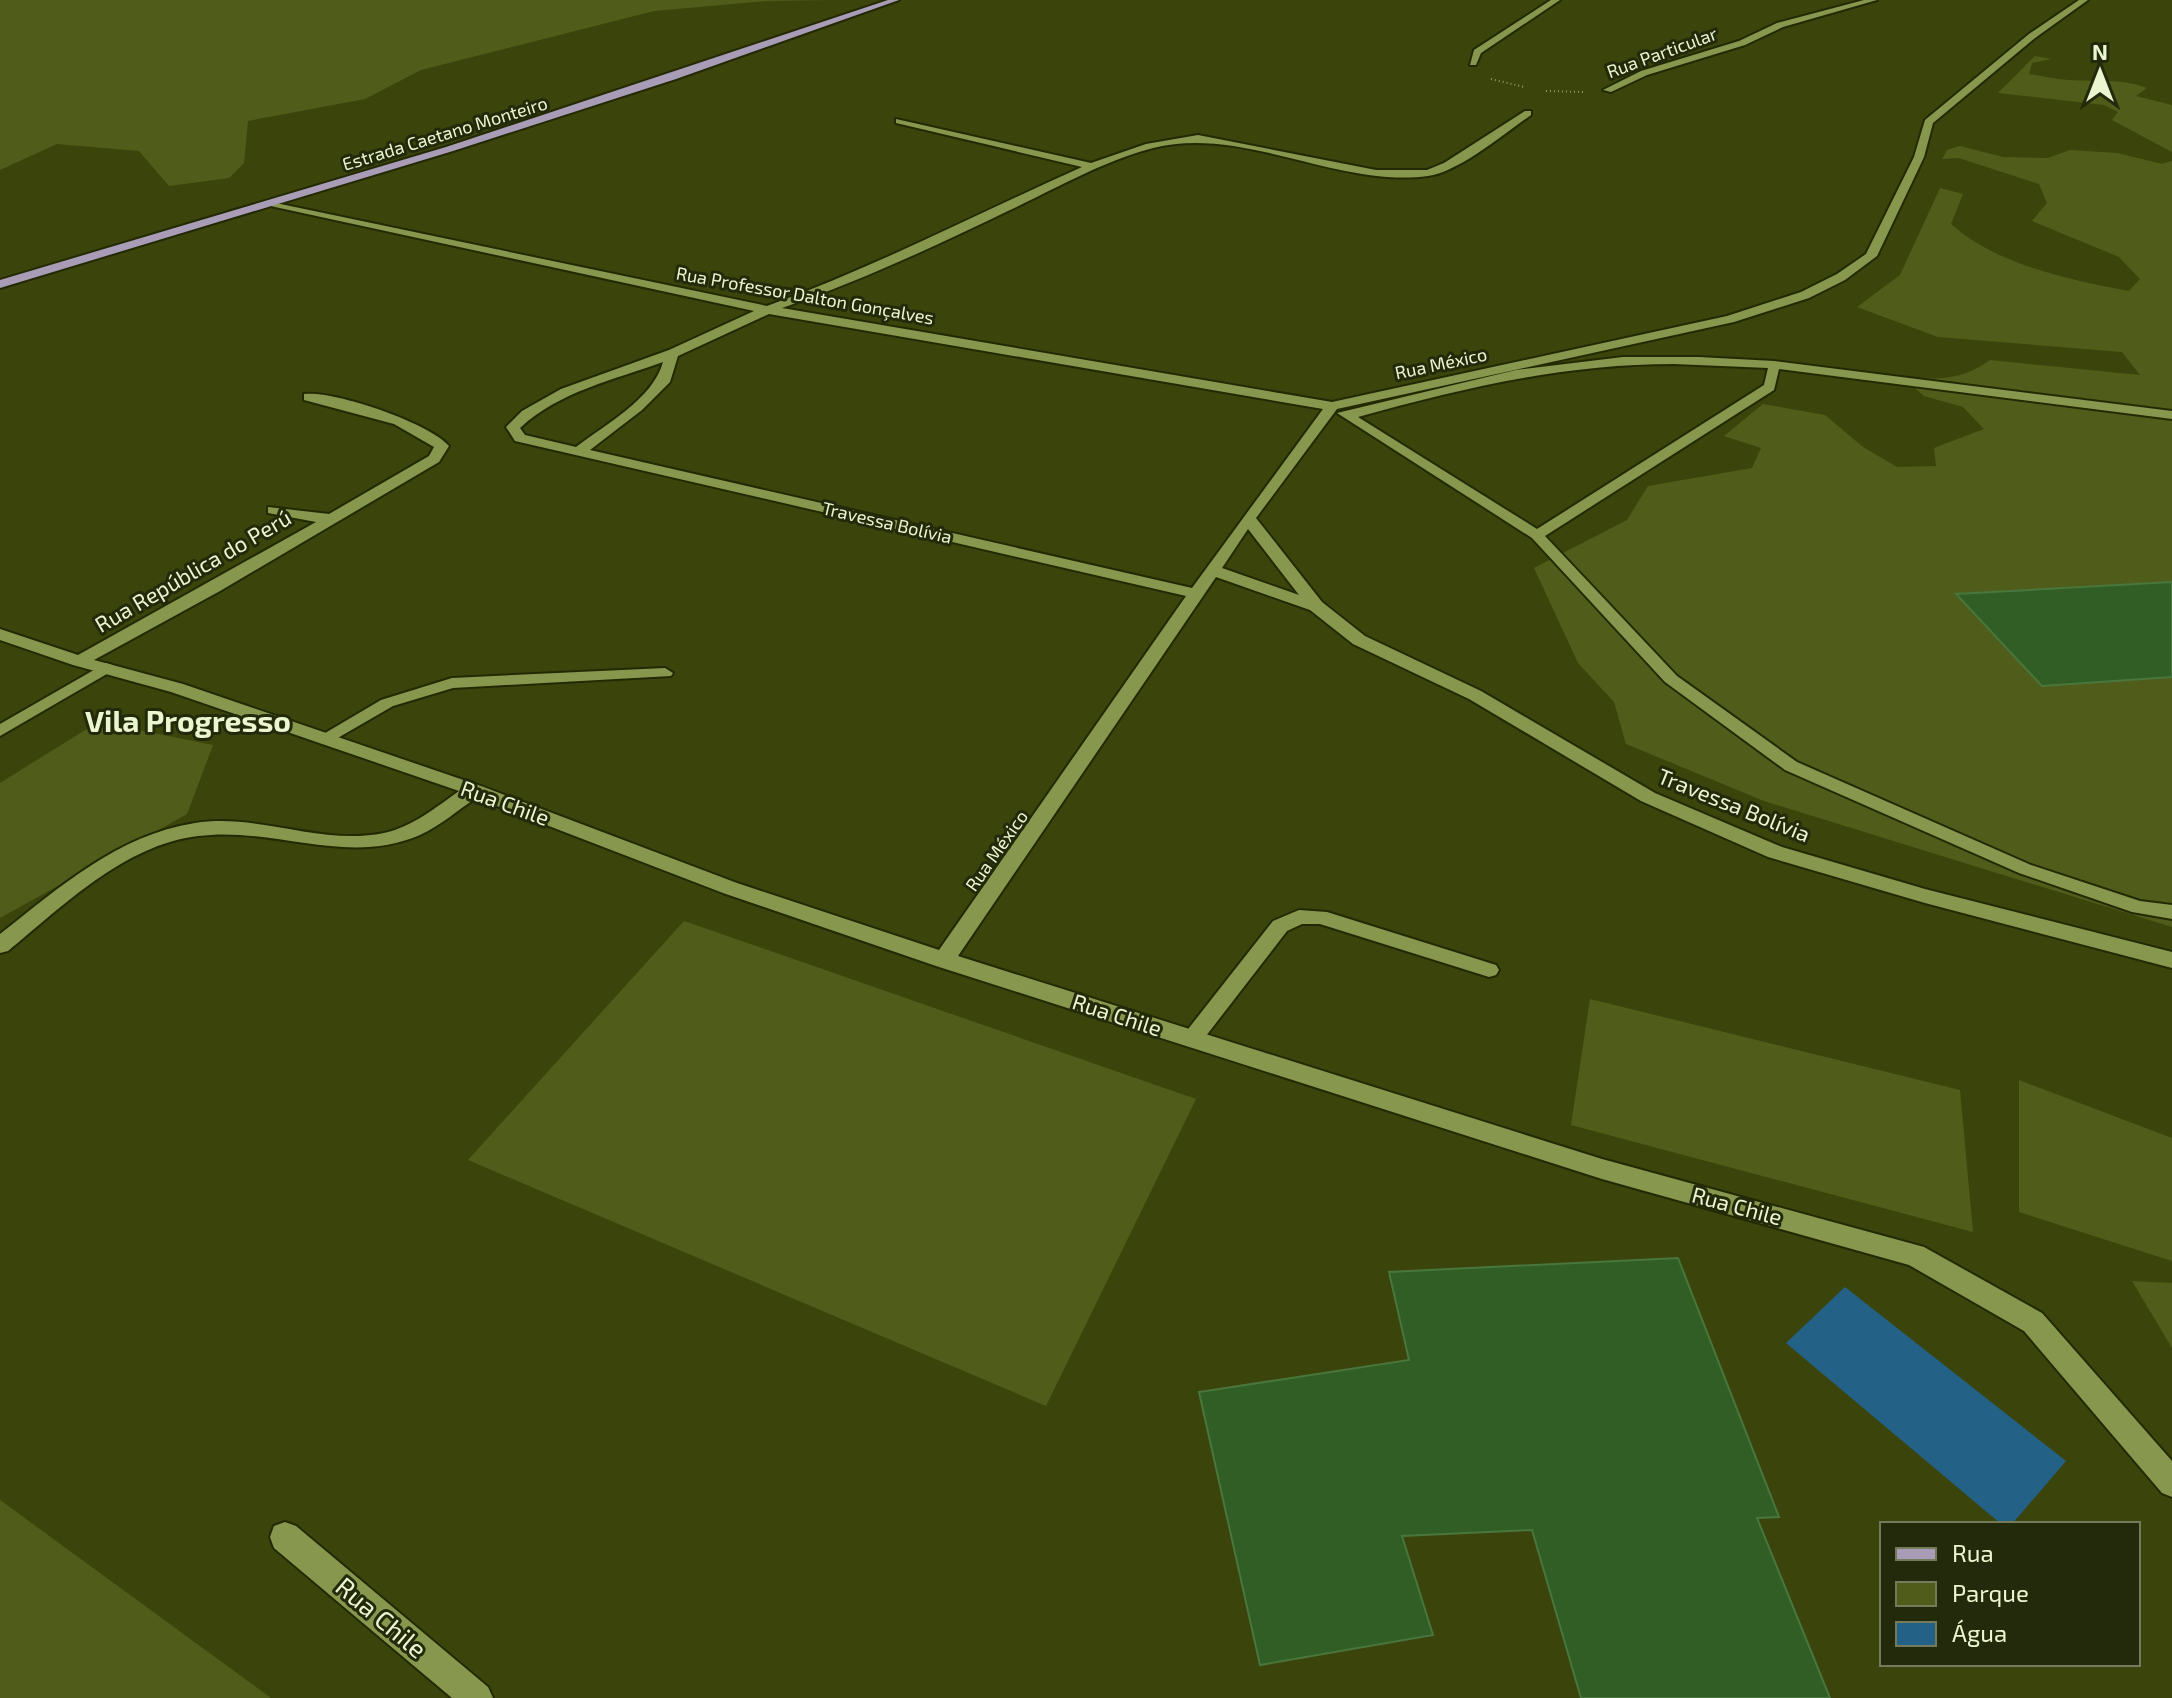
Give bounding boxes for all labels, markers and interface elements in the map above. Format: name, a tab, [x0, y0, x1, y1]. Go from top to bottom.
street label: Rua Particular	[1604, 22, 1720, 82]
north arrow	[2060, 32, 2140, 112]
text: N	[2092, 38, 2108, 64]
street label: Estrada Caetano Monteiro	[339, 91, 550, 175]
street label: Rua Professor Dalton Gonçalves	[674, 261, 936, 330]
street label: Rua México	[1393, 343, 1489, 384]
street label: Travessa Bolívia	[820, 496, 954, 548]
street label: Rua República do Perú	[90, 503, 295, 637]
district label: Vila Progresso	[85, 702, 291, 738]
street label: Travessa Bolívia	[1655, 762, 1814, 846]
street label: Rua Chile	[458, 774, 553, 830]
street label: Rua México	[960, 806, 1032, 895]
street label: Rua Chile	[1069, 987, 1165, 1041]
street label: Rua Chile	[1689, 1181, 1785, 1230]
legend	[1880, 1522, 2140, 1666]
text: Rua	[1952, 1538, 1994, 1567]
street label: Rua Chile	[330, 1570, 434, 1664]
text: Parque	[1952, 1578, 2029, 1607]
text: Água	[1952, 1618, 2007, 1647]

